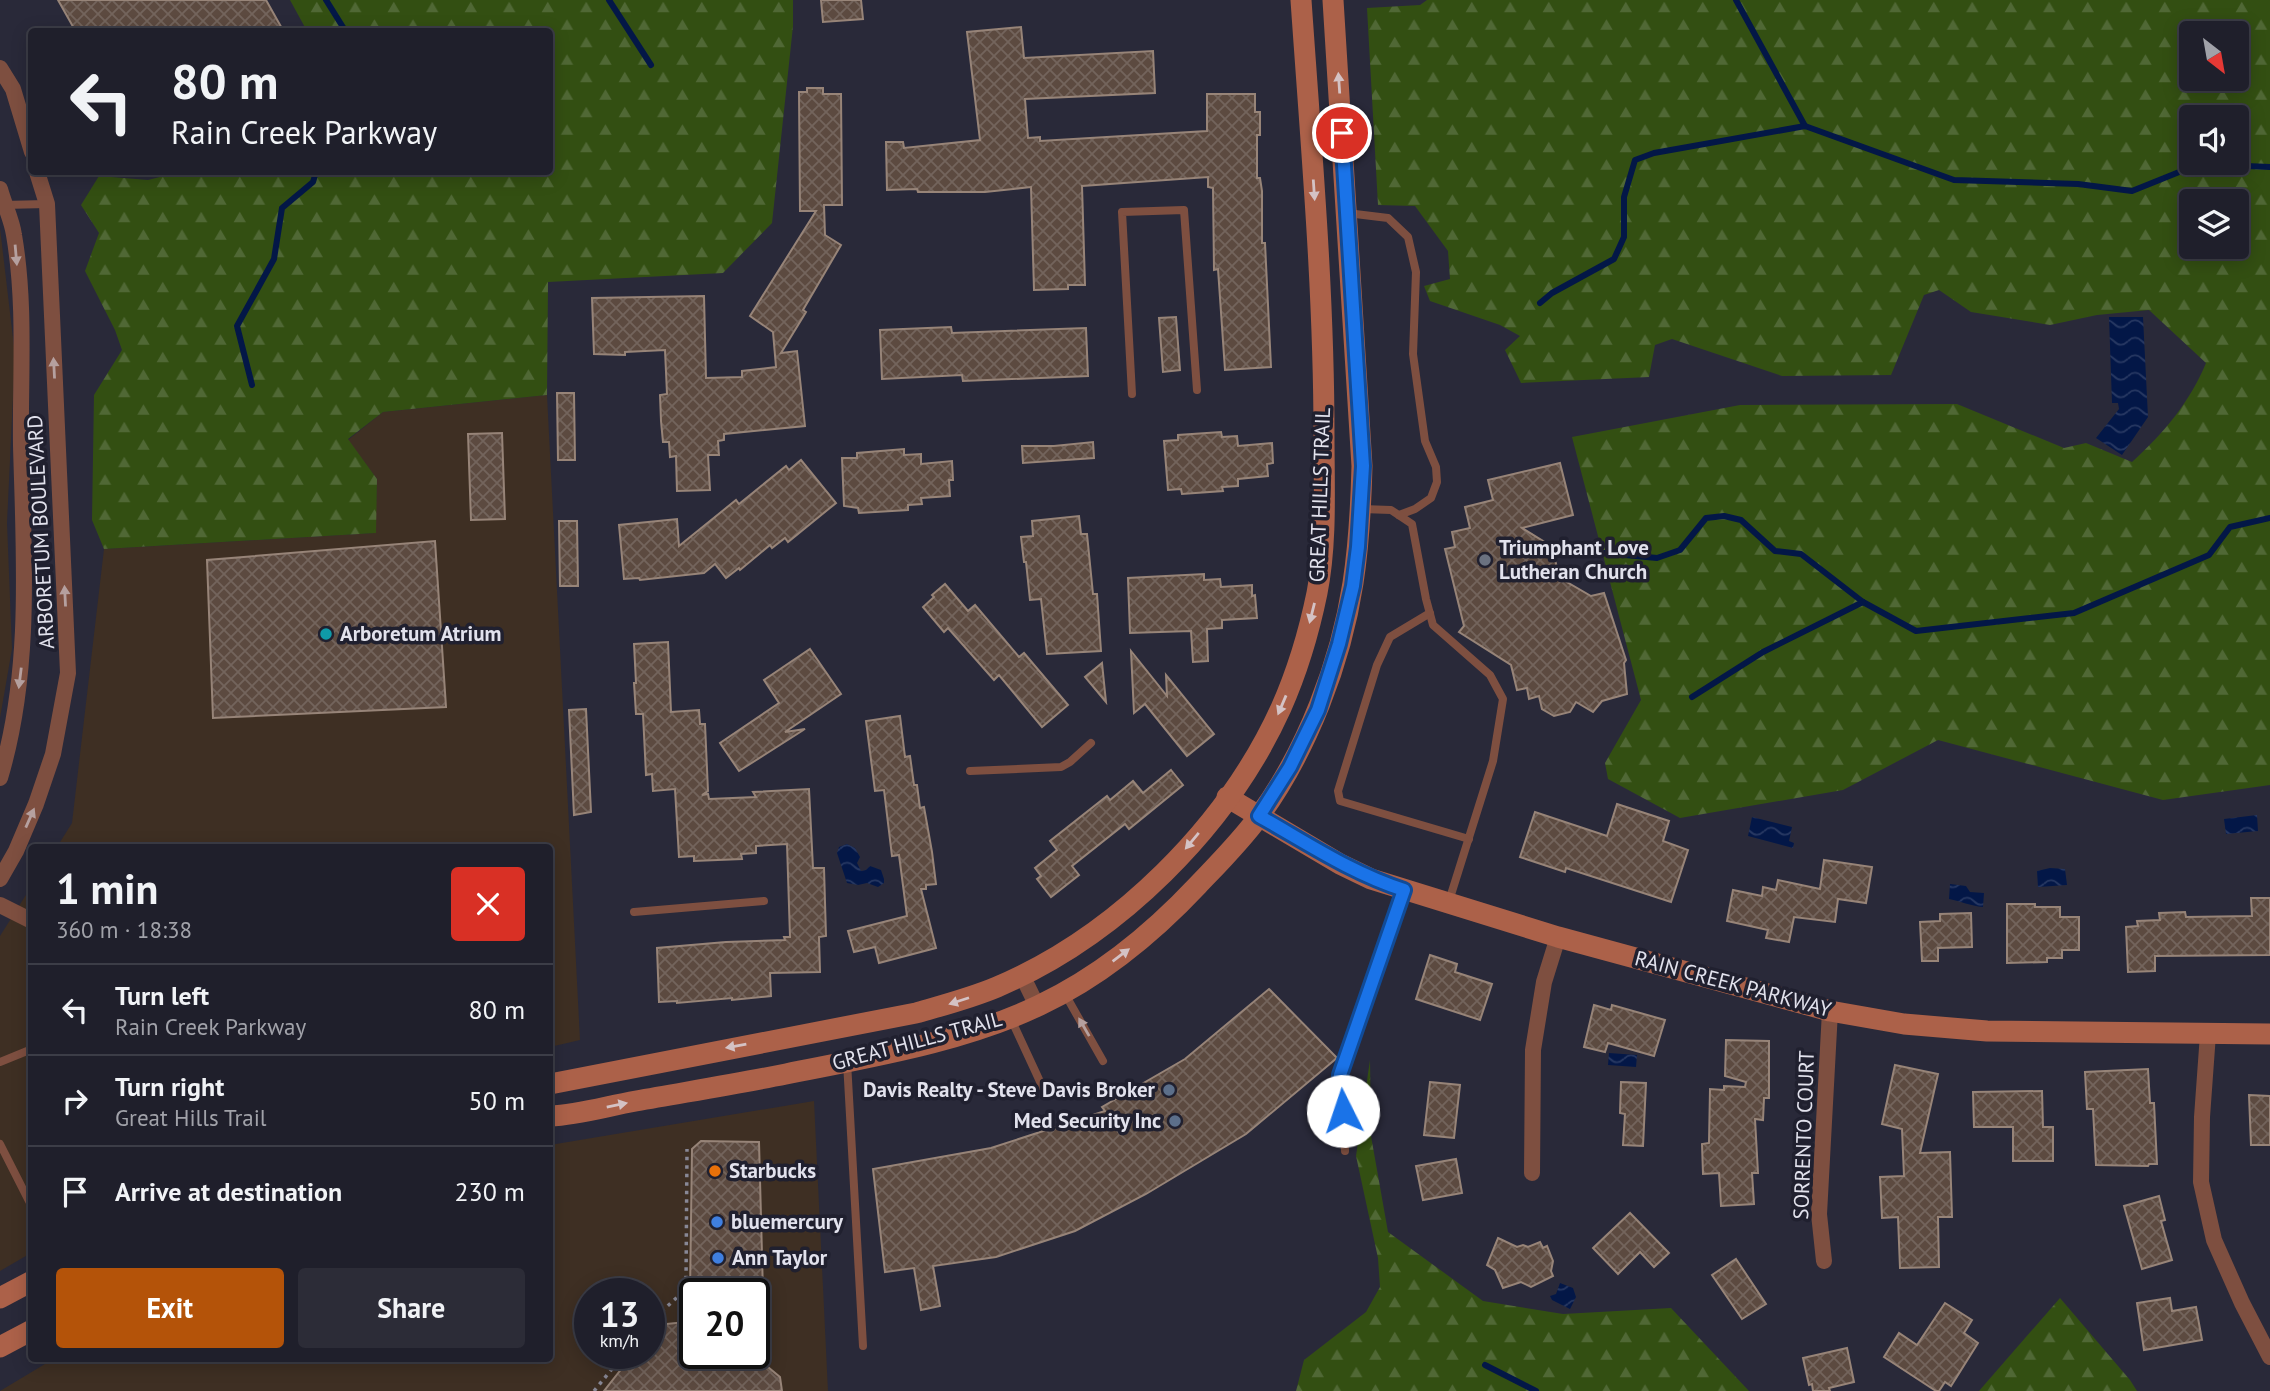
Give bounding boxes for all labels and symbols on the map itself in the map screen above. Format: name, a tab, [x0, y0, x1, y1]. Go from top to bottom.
north arrow	[2179, 21, 2249, 91]
one-way arrow	[1333, 72, 1344, 94]
pin	[1312, 103, 1372, 163]
one-way arrow	[1309, 180, 1320, 202]
one-way arrow	[11, 245, 22, 267]
one-way arrow	[49, 357, 60, 379]
street label: GREAT HILLS TRAIL	[1303, 407, 1336, 583]
street label: ARBORETUM BOULEVARD	[21, 414, 60, 650]
place label: Triumphant Love Lutheran Church	[1499, 534, 1649, 585]
marker: Triumphant Love Lutheran Church	[1477, 552, 1493, 568]
one-way arrow	[59, 584, 70, 606]
one-way arrow	[1306, 602, 1317, 624]
place label: Arboretum Atrium	[340, 620, 501, 647]
marker: Arboretum Atrium	[318, 626, 334, 642]
one-way arrow	[15, 668, 26, 690]
one-way arrow	[1276, 694, 1287, 715]
one-way arrow	[25, 807, 36, 828]
one-way arrow	[1185, 831, 1200, 849]
street label: RAIN CREEK PARKWAY	[1632, 944, 1835, 1023]
one-way arrow	[1112, 949, 1130, 963]
one-way arrow	[948, 996, 969, 1006]
street label: GREAT HILLS TRAIL	[829, 1005, 1005, 1076]
one-way arrow	[1078, 1017, 1090, 1036]
one-way arrow	[725, 1041, 747, 1052]
street label: SORRENTO COURT	[1787, 1050, 1820, 1220]
position arrow	[1306, 1074, 1380, 1148]
place label: Davis Realty - Steve Davis Broker	[863, 1076, 1156, 1103]
marker: Davis Realty - Steve Davis Broker	[1161, 1082, 1177, 1098]
one-way arrow	[606, 1099, 628, 1110]
place label: Med Security Inc	[1014, 1107, 1161, 1134]
marker: Med Security Inc	[1167, 1113, 1183, 1129]
place label: Starbucks	[729, 1157, 816, 1184]
marker: Starbucks	[707, 1163, 723, 1179]
place label: bluemercury	[731, 1208, 844, 1235]
marker: bluemercury	[709, 1214, 725, 1230]
place label: Ann Taylor	[732, 1244, 828, 1271]
marker: Ann Taylor	[710, 1250, 726, 1266]
speed limit sign: 20	[679, 1278, 770, 1369]

